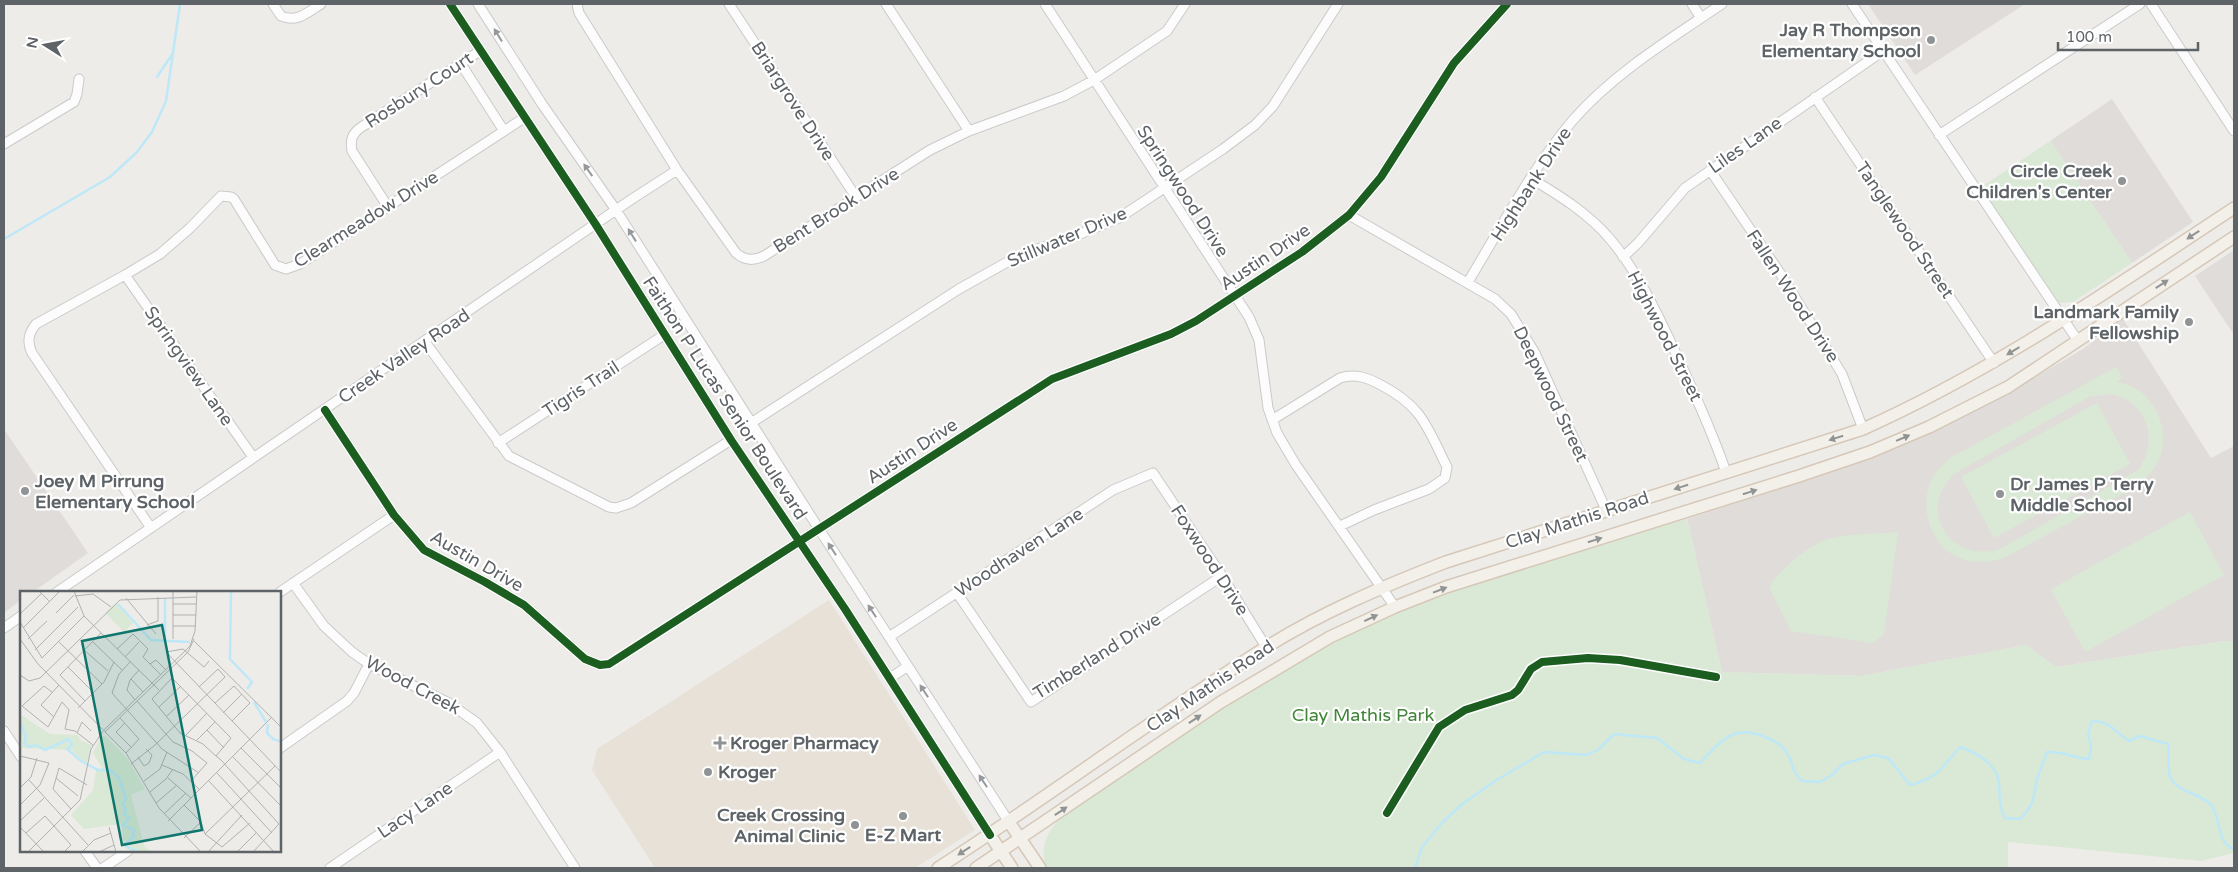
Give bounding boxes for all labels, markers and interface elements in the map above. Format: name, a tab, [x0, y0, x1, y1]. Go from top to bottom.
place label: Jay R Thompson Elementary School	[1761, 19, 1921, 62]
north arrow	[20, 20, 70, 70]
scale bar	[2058, 20, 2198, 52]
one-way arrow	[493, 28, 502, 41]
text: 100 m	[2066, 28, 2112, 46]
marker: Jay R Thompson Elementary School	[1925, 34, 1937, 46]
text: N	[23, 35, 42, 50]
street label: Briargrove Drive	[746, 37, 840, 165]
street label: Rosbury Court	[361, 47, 477, 133]
street label: Liles Lane	[1704, 112, 1786, 178]
street label: Springwood Drive	[1132, 121, 1234, 261]
street label: Highbank Drive	[1486, 123, 1576, 245]
street label: Tanglewood Street	[1851, 158, 1959, 303]
place label: Circle Creek Children's Center	[1966, 160, 2113, 203]
street label: Bent Brook Drive	[769, 162, 903, 258]
one-way arrow	[583, 163, 593, 177]
street label: Clearmeadow Drive	[290, 166, 442, 272]
marker: Circle Creek Children's Center	[2116, 175, 2128, 187]
street label: Stillwater Drive	[1004, 202, 1130, 272]
street label: Austin Drive	[1216, 219, 1314, 295]
street label: Fallen Wood Drive	[1742, 225, 1844, 367]
one-way arrow	[627, 229, 636, 242]
one-way arrow	[2187, 230, 2200, 240]
street label: Highwood Street	[1623, 267, 1707, 405]
street label: Faithon P Lucas Senior Boulevard	[638, 272, 812, 524]
one-way arrow	[2155, 280, 2169, 289]
place label: Landmark Family Fellowship	[2033, 301, 2179, 344]
street label: Springview Lane	[140, 302, 238, 430]
street label: Creek Valley Road	[334, 304, 474, 408]
marker: Landmark Family Fellowship	[2183, 316, 2195, 328]
street label: Deepwood Street	[1509, 323, 1593, 466]
one-way arrow	[2006, 347, 2019, 356]
street label: Tigris Trail	[538, 356, 624, 422]
street label: Austin Drive	[862, 413, 962, 489]
one-way arrow	[1896, 434, 1911, 442]
one-way arrow	[1828, 435, 1843, 442]
place label: Joey M Pirrung Elementary School	[34, 470, 195, 513]
place label: Dr James P Terry Middle School	[2010, 473, 2154, 516]
one-way arrow	[1673, 484, 1688, 492]
marker: Joey M Pirrung Elementary School	[19, 485, 31, 497]
street label: Clay Mathis Road	[1503, 486, 1651, 554]
one-way arrow	[1742, 487, 1757, 495]
marker: Dr James P Terry Middle School	[1994, 488, 2006, 500]
street label: Foxwood Drive	[1166, 501, 1254, 619]
street label: Woodhaven Lane	[951, 502, 1087, 602]
street label: Austin Drive	[426, 525, 528, 597]
one-way arrow	[1587, 536, 1602, 544]
one-way arrow	[827, 542, 836, 556]
one-way arrow	[1433, 585, 1447, 593]
inset map	[20, 591, 281, 852]
one-way arrow	[867, 604, 877, 618]
street label: Timberland Drive	[1029, 608, 1165, 704]
one-way arrow	[1364, 614, 1378, 622]
street label: Clay Mathis Road	[1142, 635, 1278, 737]
street label: Wood Creek	[362, 651, 464, 719]
one-way arrow	[920, 684, 929, 698]
park label: Clay Mathis Park	[1292, 704, 1435, 726]
one-way arrow	[1188, 715, 1202, 724]
place label: Kroger Pharmacy	[730, 732, 879, 754]
marker: Kroger Pharmacy	[714, 737, 726, 749]
place label: Kroger	[718, 761, 777, 783]
marker: Kroger	[702, 766, 714, 778]
one-way arrow	[978, 774, 988, 787]
street label: Lacy Lane	[373, 777, 457, 843]
place label: Creek Crossing Animal Clinic	[717, 804, 845, 847]
one-way arrow	[1054, 806, 1068, 816]
marker: E-Z Mart	[897, 810, 909, 822]
marker: Creek Crossing Animal Clinic	[849, 819, 861, 831]
place label: E-Z Mart	[865, 824, 941, 846]
one-way arrow	[957, 847, 971, 856]

